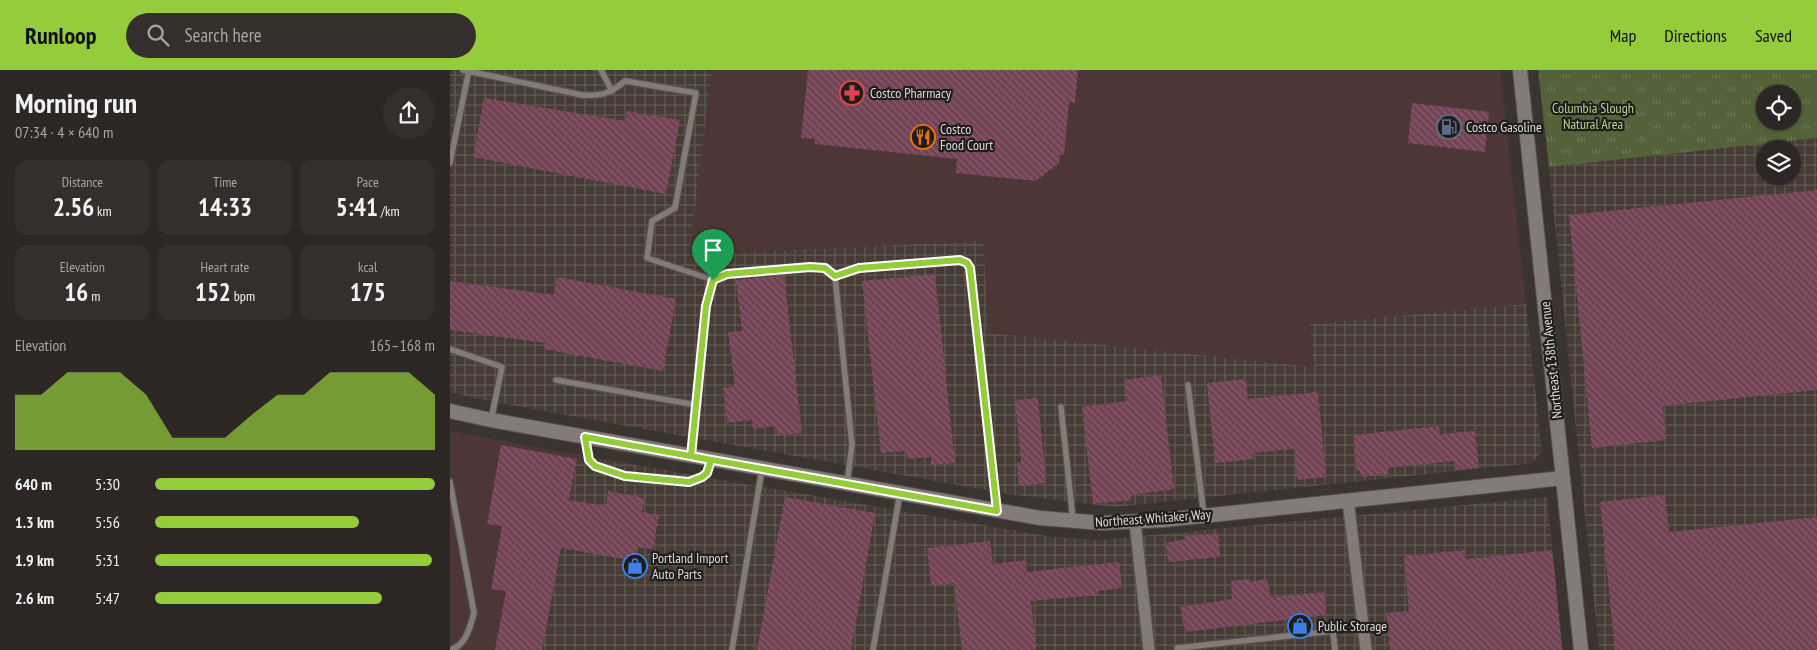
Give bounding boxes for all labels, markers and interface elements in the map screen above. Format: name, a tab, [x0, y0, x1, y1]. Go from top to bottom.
search box	[126, 13, 476, 58]
text: Runloop	[25, 20, 96, 51]
icon: search	[144, 21, 172, 49]
text: Search here	[184, 23, 262, 47]
text: Map	[1610, 24, 1636, 47]
text: Directions	[1664, 24, 1727, 47]
text: Saved	[1755, 24, 1792, 47]
pharmacy icon: Costco Pharmacy	[839, 80, 865, 106]
text: Morning run	[15, 84, 137, 121]
place label: Costco Pharmacy	[870, 84, 952, 102]
map controls	[1756, 85, 1801, 185]
button: locate	[1756, 85, 1801, 130]
button: share	[383, 87, 435, 139]
park label: Columbia Slough Natural Area	[1552, 99, 1634, 133]
fuel station icon: Costco Gasoline	[1436, 114, 1462, 140]
place label: Costco Gasoline	[1466, 118, 1542, 136]
place label: Costco Food Court	[940, 120, 993, 154]
text: 07:34 · 4 × 640 m	[15, 122, 113, 142]
restaurant icon: Costco Food Court	[910, 124, 936, 150]
button: layers	[1756, 140, 1801, 185]
text: Distance	[62, 173, 103, 191]
text: Time	[213, 173, 237, 191]
text: Pace	[357, 173, 379, 191]
text: 2.56	[53, 191, 94, 223]
text: 14:33	[198, 191, 252, 223]
text: 5:41	[336, 191, 378, 223]
text: km	[94, 202, 112, 220]
text: /km	[378, 202, 400, 220]
pin	[692, 229, 734, 280]
icon: arrive	[699, 236, 727, 264]
text: Elevation	[60, 258, 105, 276]
text: Heart rate	[201, 258, 249, 276]
text: kcal	[358, 258, 377, 276]
text: 16	[64, 276, 88, 308]
text: 152	[195, 276, 231, 308]
text: 175	[350, 276, 386, 308]
text: m	[88, 287, 100, 305]
text: bpm	[231, 287, 255, 305]
street label: Northeast 138th Avenue	[1536, 300, 1566, 419]
text: Elevation	[15, 335, 66, 355]
text: 165–168 m	[370, 335, 435, 355]
text: 640 m	[15, 474, 52, 494]
text: 5:30	[95, 474, 120, 494]
street label: Northeast Whitaker Way	[1095, 505, 1212, 531]
text: 1.3 km	[15, 512, 54, 532]
text: 5:56	[95, 512, 120, 532]
place label: Portland Import Auto Parts	[652, 549, 729, 583]
text: 1.9 km	[15, 550, 54, 570]
text: 5:31	[95, 550, 120, 570]
shop icon: Portland Import Auto Parts	[622, 553, 648, 579]
text: 2.6 km	[15, 588, 54, 608]
text: 5:47	[95, 588, 120, 608]
shop icon: Public Storage	[1287, 613, 1313, 639]
place label: Public Storage	[1318, 617, 1387, 635]

